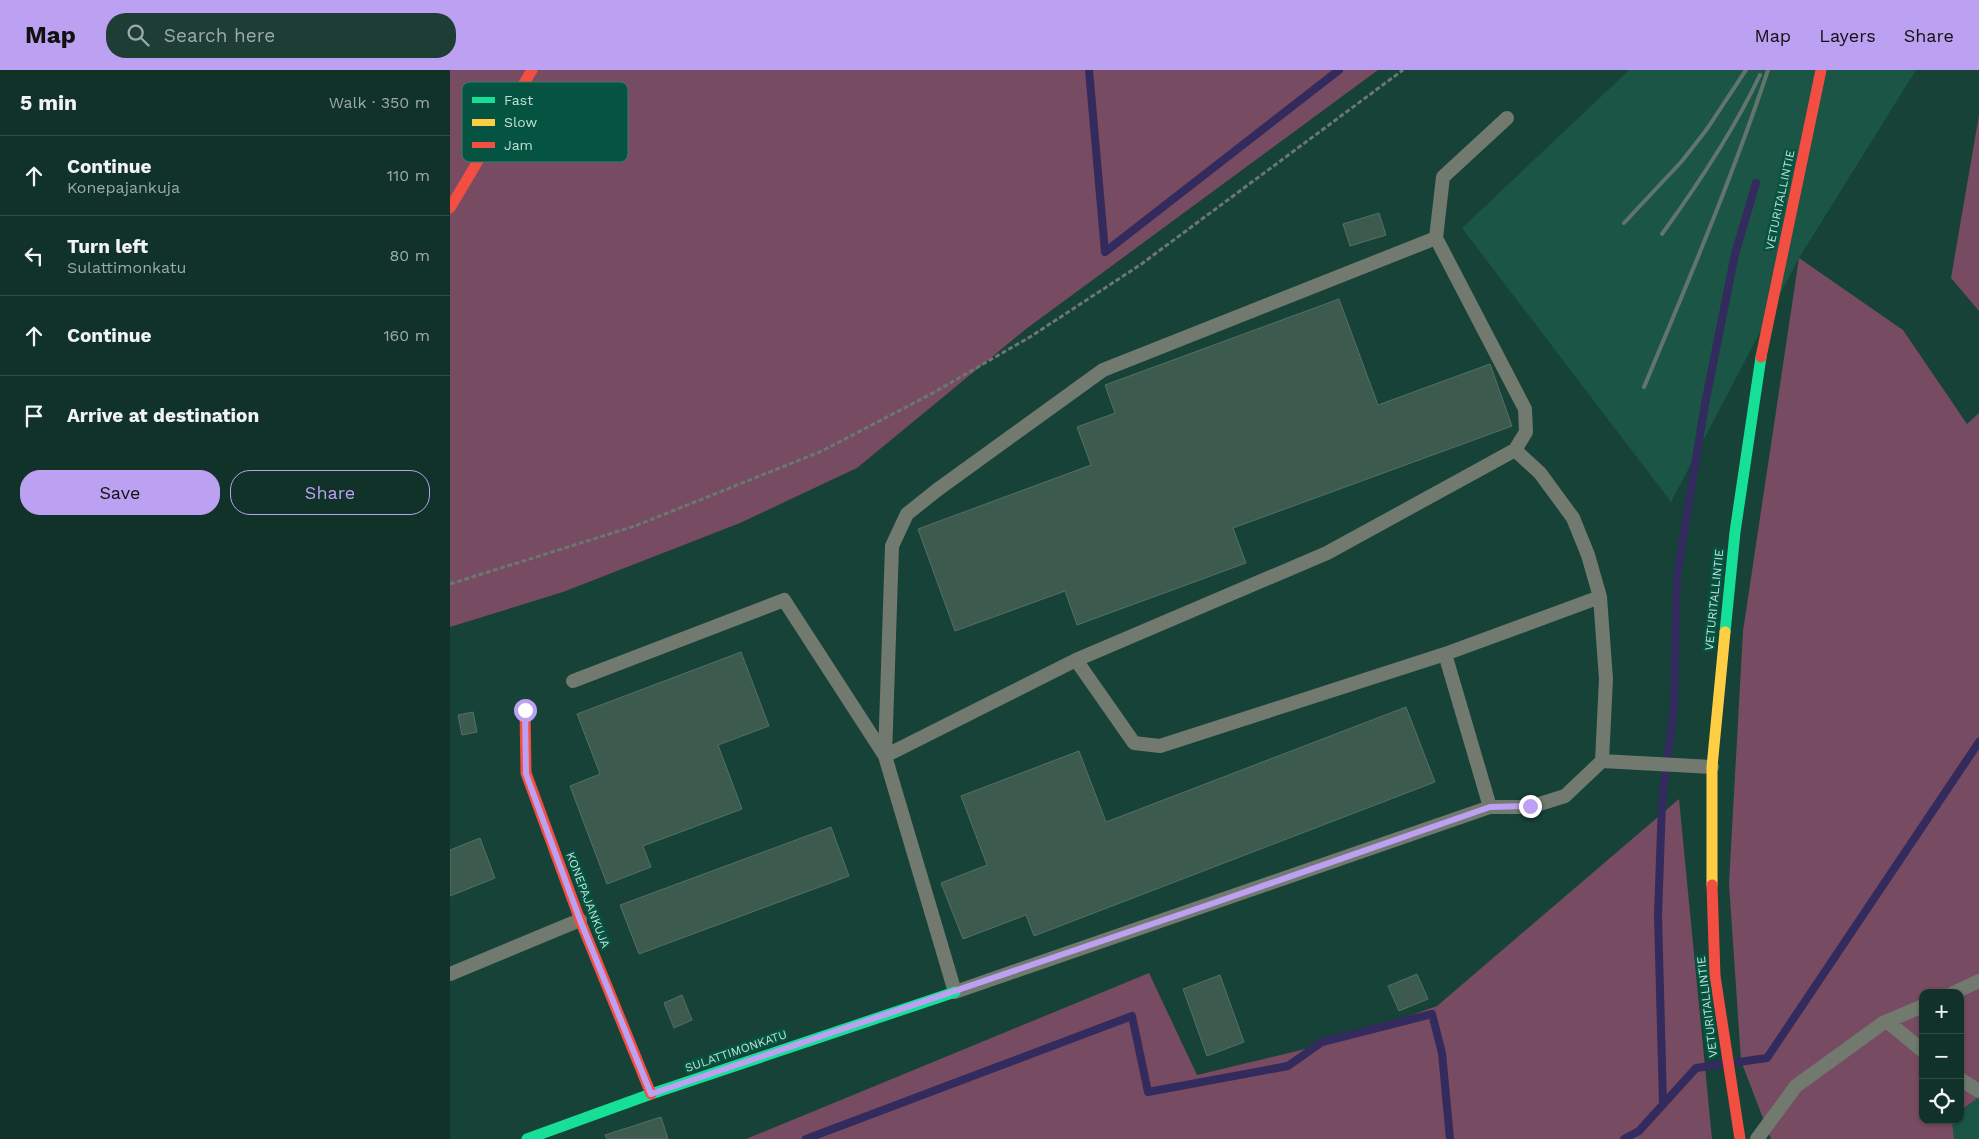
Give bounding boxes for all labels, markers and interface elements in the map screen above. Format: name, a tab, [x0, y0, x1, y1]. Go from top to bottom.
search box	[106, 13, 456, 58]
text: Map	[25, 21, 76, 49]
icon: search	[124, 21, 152, 49]
text: Search here	[164, 24, 275, 47]
text: Map	[1754, 25, 1791, 46]
text: Layers	[1819, 25, 1876, 46]
text: Share	[1904, 25, 1954, 46]
legend	[462, 82, 628, 162]
text: 5 min	[20, 90, 77, 115]
text: Fast	[504, 92, 533, 108]
text: Walk · 350 m	[329, 93, 430, 112]
text: Slow	[504, 114, 537, 130]
text: Jam	[504, 137, 533, 153]
street label: VETURITALLINTIE	[1763, 148, 1798, 251]
text: Continue	[67, 155, 151, 178]
icon: ahead	[20, 162, 48, 190]
text: 110 m	[387, 166, 430, 185]
text: Konepajankuja	[67, 178, 180, 197]
text: Turn left	[67, 235, 148, 258]
icon: left	[20, 242, 48, 270]
text: 80 m	[389, 246, 430, 265]
text: Sulattimonkatu	[67, 258, 186, 277]
icon: ahead	[20, 322, 48, 350]
text: Continue	[67, 324, 151, 347]
text: 160 m	[383, 326, 430, 345]
icon: arrive	[20, 402, 48, 430]
text: Arrive at destination	[67, 404, 259, 427]
button: Save	[20, 470, 220, 515]
button: Share	[230, 470, 430, 515]
street label: VETURITALLINTIE	[1702, 548, 1726, 651]
route start	[514, 699, 537, 722]
route end	[1519, 795, 1542, 818]
street label: KONEPAJANKUJA	[563, 850, 613, 950]
street label: VETURITALLINTIE	[1694, 955, 1720, 1058]
map controls	[1919, 989, 1964, 1124]
button: +	[1919, 989, 1964, 1034]
street label: SULATTIMONKATU	[683, 1027, 789, 1075]
button: −	[1919, 1034, 1964, 1079]
button: locate	[1919, 1079, 1964, 1124]

